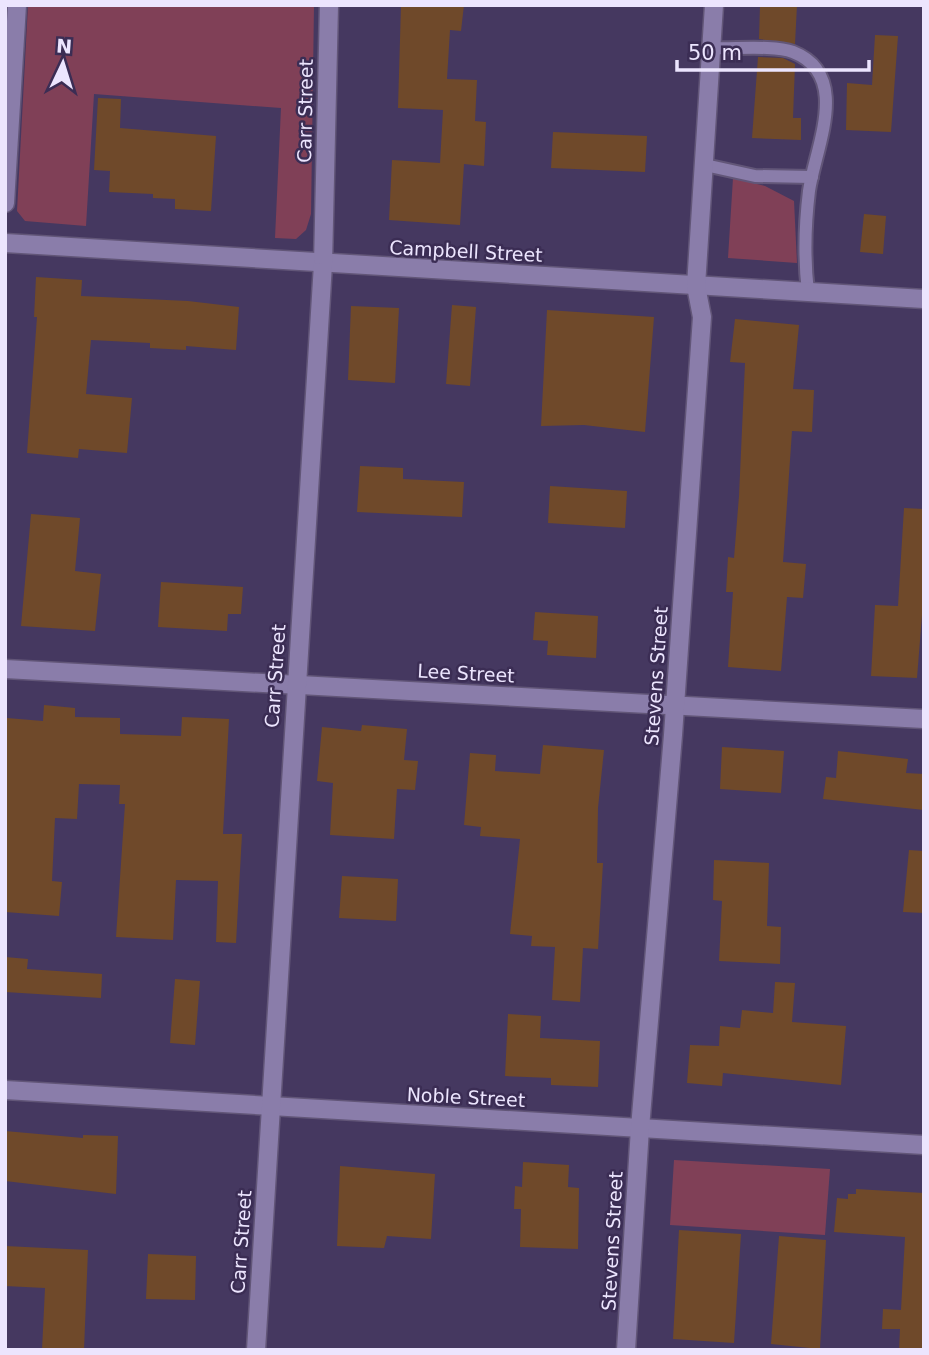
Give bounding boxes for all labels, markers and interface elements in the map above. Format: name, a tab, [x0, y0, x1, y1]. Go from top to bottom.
north arrow	[28, 28, 98, 98]
scale bar	[677, 28, 870, 72]
text: N	[55, 35, 73, 58]
text: 50 m	[688, 41, 742, 65]
street label: Carr Street	[293, 59, 317, 163]
street label: Campbell Street	[389, 236, 543, 266]
street label: Stevens Street	[640, 605, 672, 747]
street label: Carr Street	[260, 623, 290, 729]
street label: Lee Street	[417, 659, 515, 687]
street label: Noble Street	[406, 1083, 526, 1111]
street label: Stevens Street	[597, 1171, 627, 1311]
street label: Carr Street	[226, 1189, 256, 1295]

